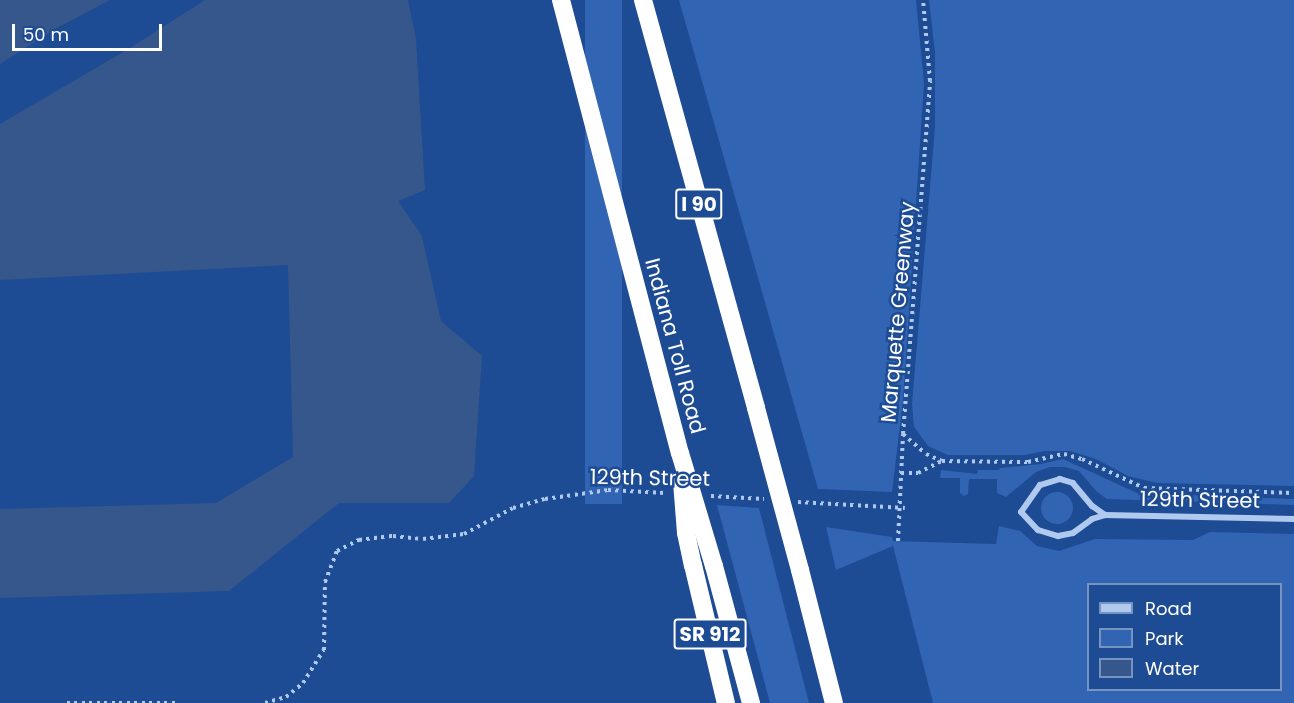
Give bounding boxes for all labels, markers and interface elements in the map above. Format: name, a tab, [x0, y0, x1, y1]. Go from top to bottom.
scale bar	[15, 12, 165, 50]
text: 50 m	[23, 22, 69, 47]
road number: I 90	[675, 187, 723, 221]
street label: Marquette Greenway	[876, 201, 920, 423]
street label: Indiana Toll Road	[639, 255, 711, 437]
street label: 129th Street	[590, 464, 710, 492]
street label: 129th Street	[1140, 486, 1260, 514]
legend	[1087, 583, 1282, 691]
text: Road	[1145, 596, 1192, 621]
road number: SR 912	[672, 617, 748, 651]
text: Park	[1145, 626, 1184, 651]
text: Water	[1145, 656, 1199, 681]

